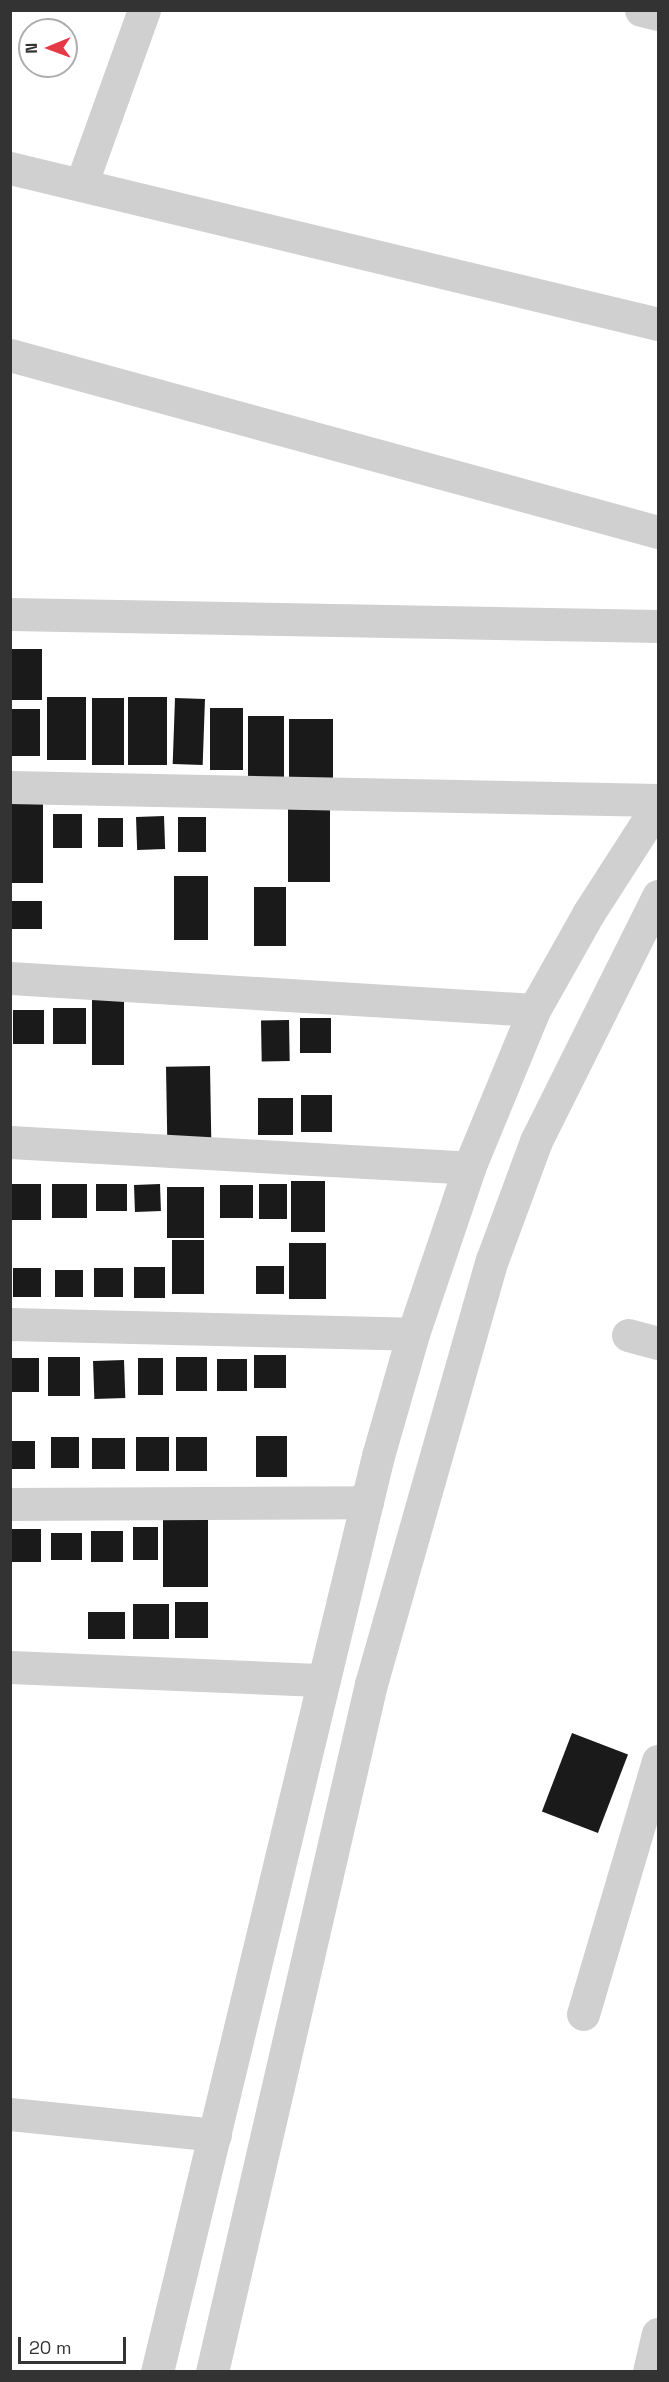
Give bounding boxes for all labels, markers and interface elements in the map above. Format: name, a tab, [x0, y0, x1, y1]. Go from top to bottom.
north arrow	[18, 18, 78, 78]
text: N	[21, 43, 42, 54]
scale bar	[21, 2325, 129, 2363]
text: 20 m	[29, 2336, 72, 2359]

